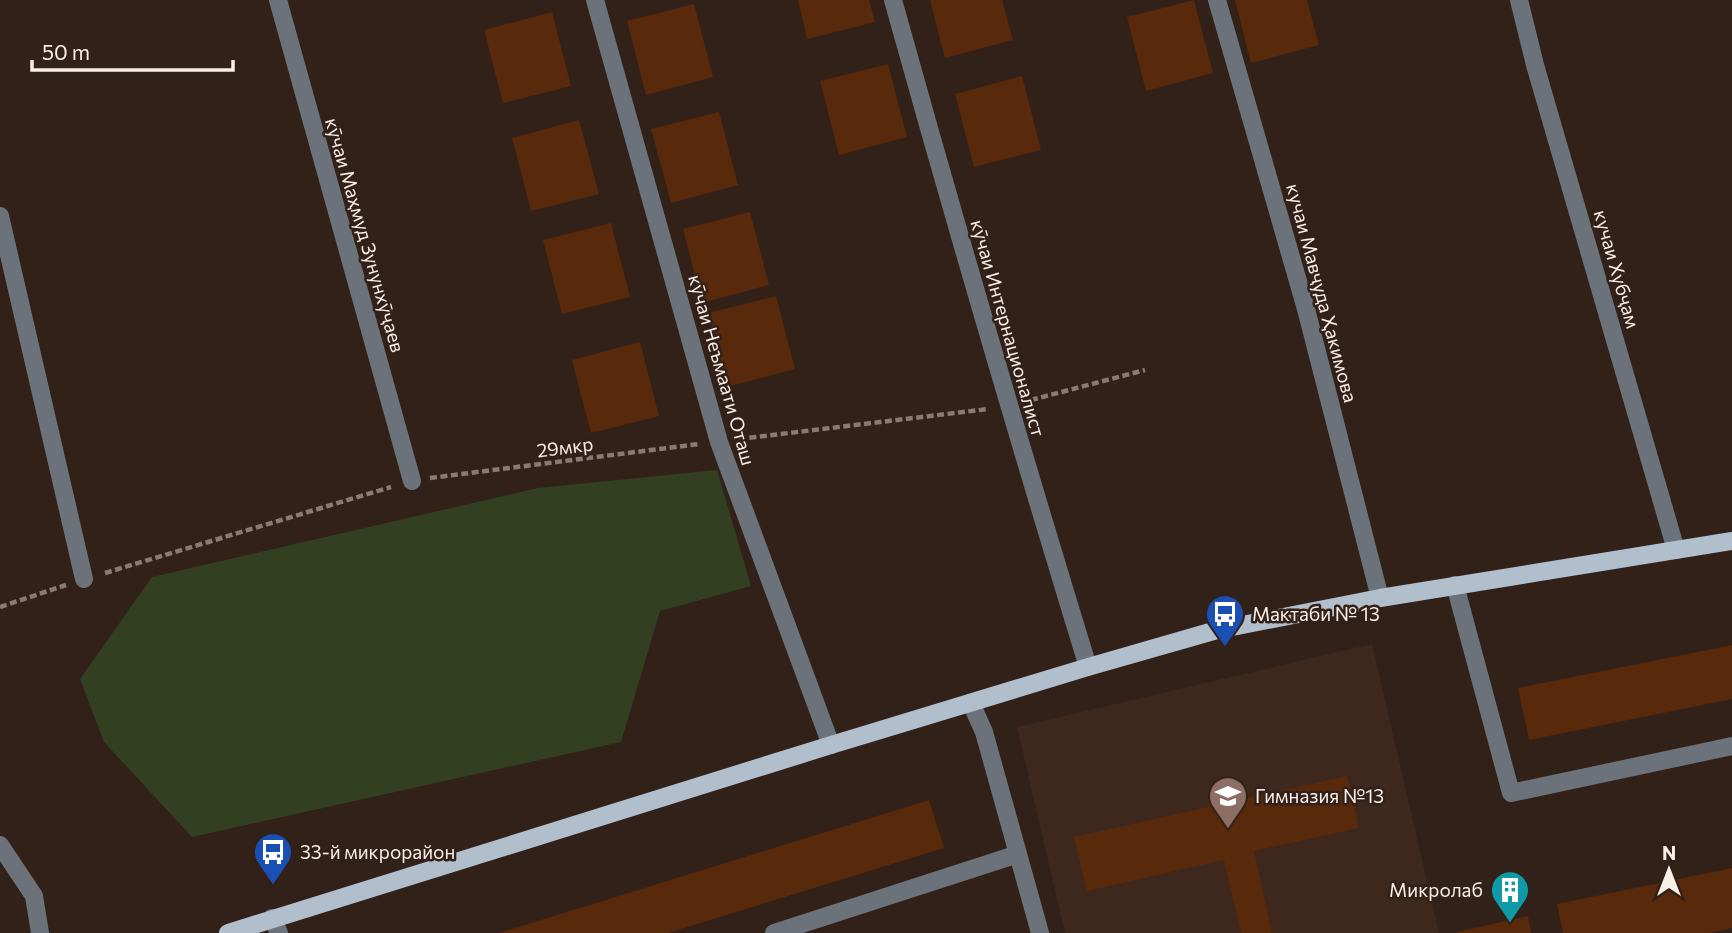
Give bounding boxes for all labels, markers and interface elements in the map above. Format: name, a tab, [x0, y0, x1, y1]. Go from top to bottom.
scale bar	[32, 28, 233, 72]
text: 50 m	[42, 39, 90, 64]
street label: кӯчаи Маҳмуд Зунунхӯҷаев	[321, 115, 410, 355]
street label: кучаи Мавҷуда Ҳакимова	[1282, 181, 1363, 405]
street label: кучаи Хубҷам	[1590, 207, 1645, 331]
street label: кӯчаи Интернационалист	[966, 217, 1050, 439]
street label: кӯчаи Неъмаати Оташ	[684, 272, 761, 468]
street label: 29мкр	[535, 432, 595, 461]
bus stop icon: Мактаби № 13	[1204, 593, 1246, 648]
place label: Мактаби № 13	[1252, 602, 1380, 625]
school or university icon: Гимназия №13	[1207, 775, 1249, 830]
place label: Гимназия №13	[1255, 784, 1384, 807]
bus stop icon: 33-й микрорайон	[252, 831, 294, 886]
north arrow	[1634, 835, 1704, 905]
place label: 33-й микрорайон	[300, 840, 455, 863]
text: N	[1662, 841, 1676, 864]
building icon: Микролаб	[1489, 869, 1531, 924]
place label: Микролаб	[1389, 878, 1483, 901]

